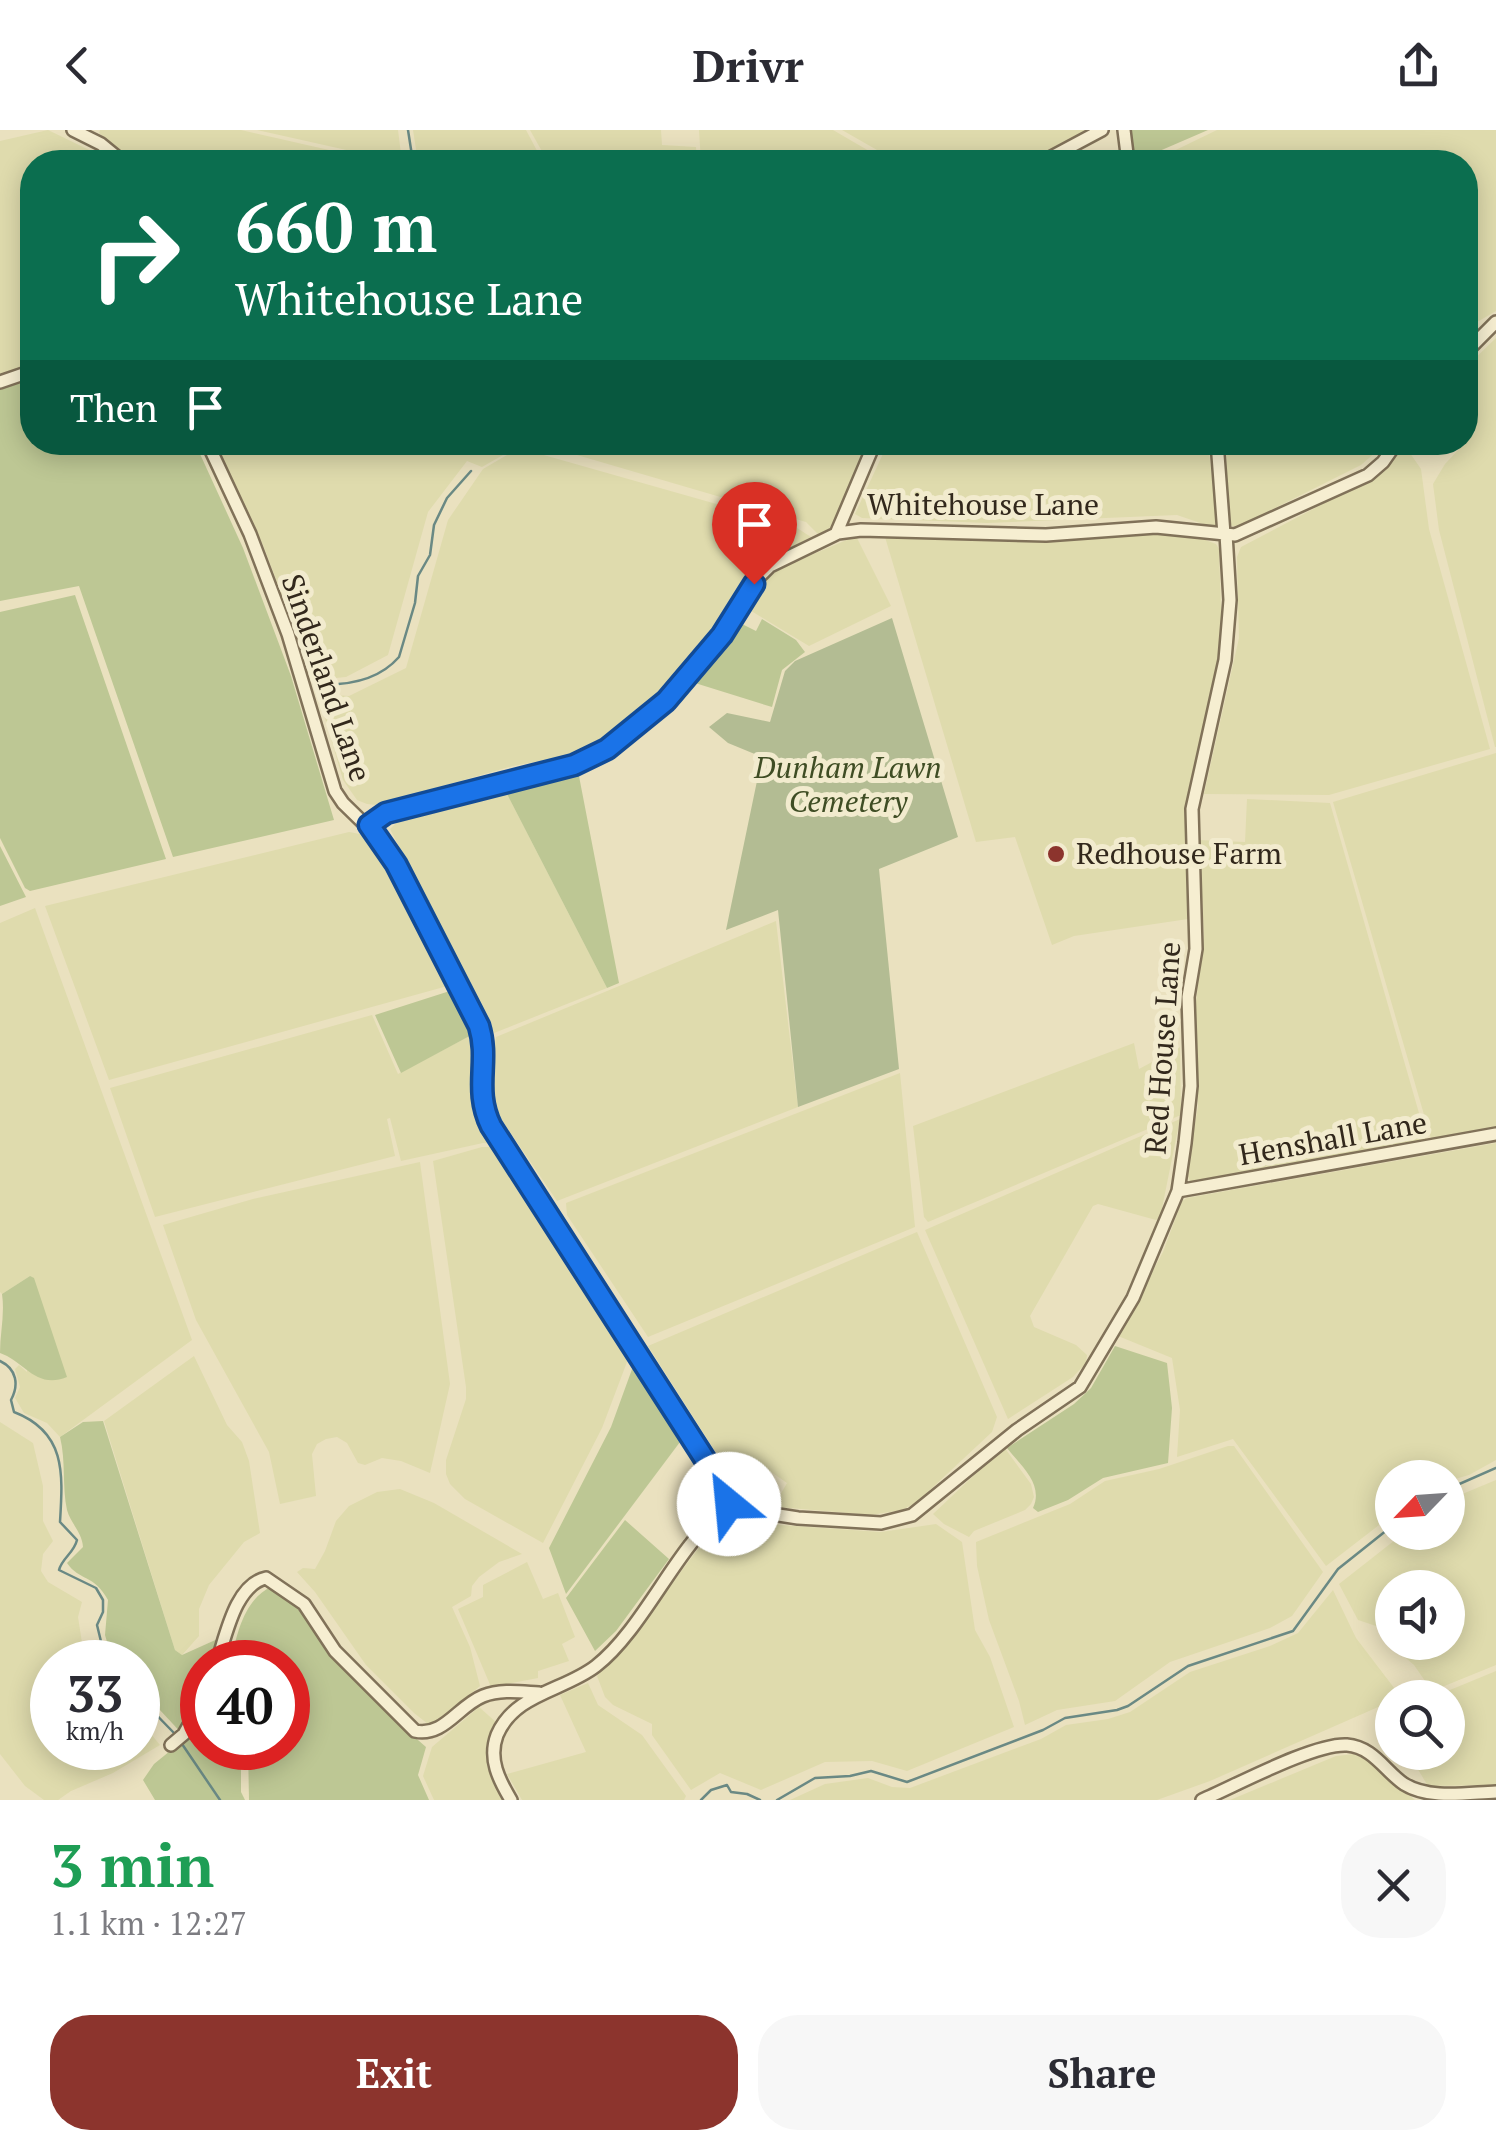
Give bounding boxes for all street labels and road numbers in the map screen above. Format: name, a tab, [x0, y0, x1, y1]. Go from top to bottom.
street label: Whitehouse Lane	[867, 484, 1099, 524]
street label: Sinderland Lane	[273, 569, 381, 787]
street label: Red House Lane	[1135, 940, 1189, 1156]
street label: Henshall Lane	[1236, 1102, 1430, 1174]

